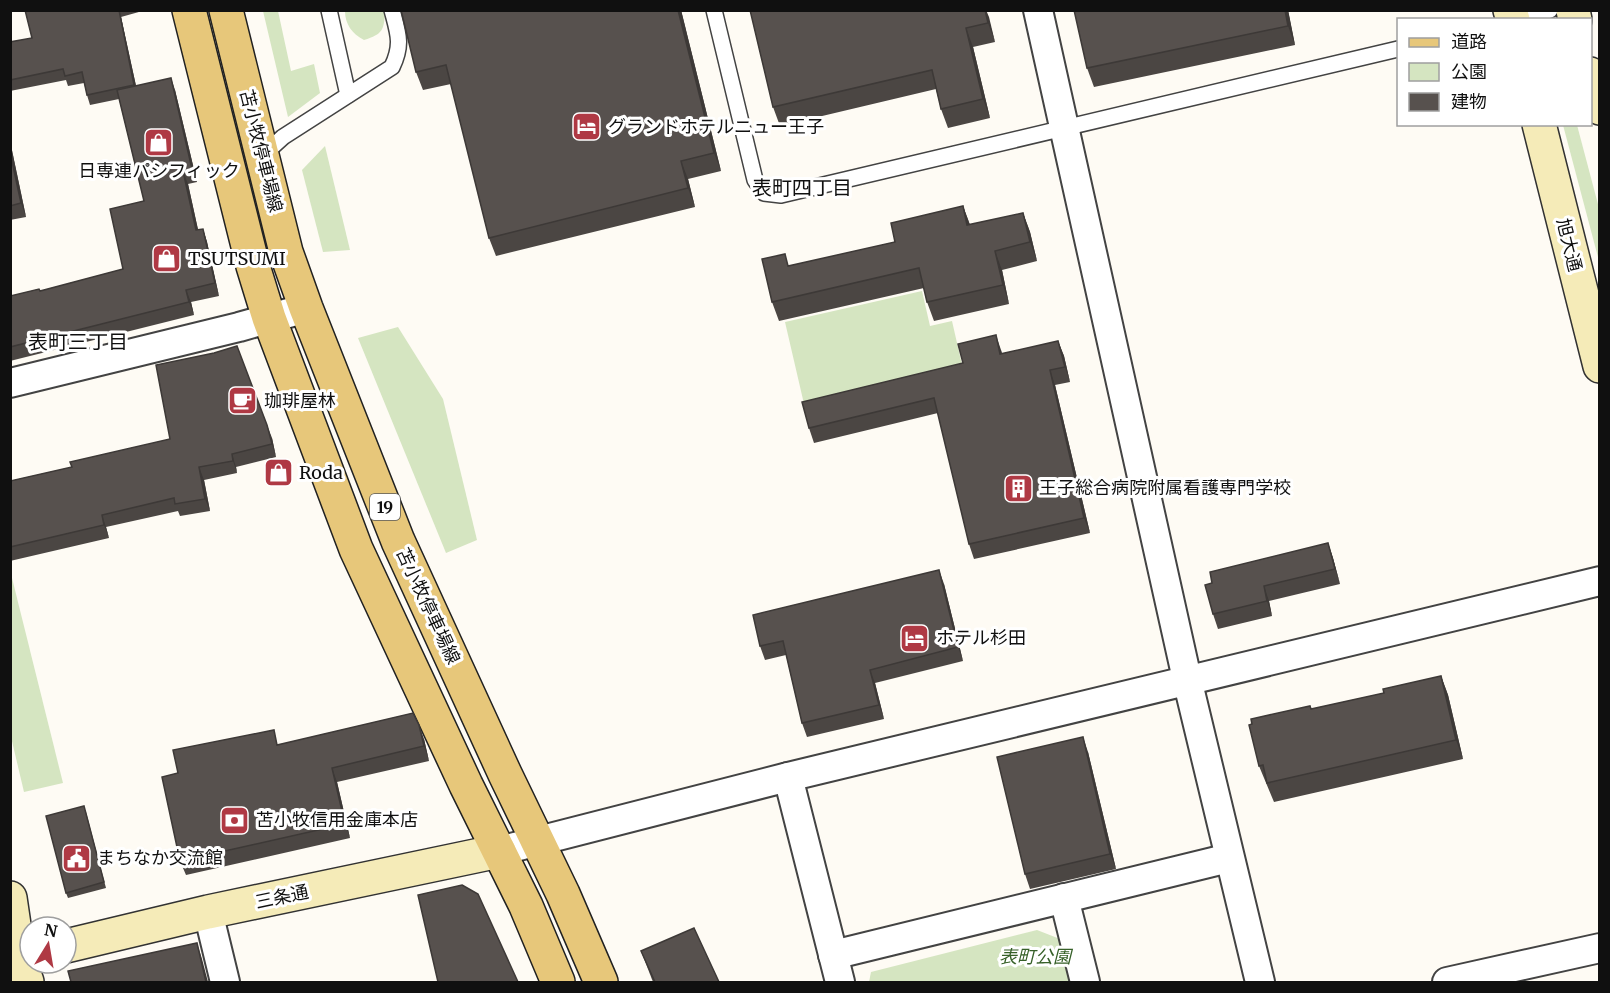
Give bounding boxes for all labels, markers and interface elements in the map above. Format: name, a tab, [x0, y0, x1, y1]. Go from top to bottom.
legend	[1397, 18, 1592, 126]
text: 道路	[1451, 30, 1487, 53]
text: 公園	[1451, 60, 1487, 83]
street label: 苫小牧停車場線	[235, 87, 288, 215]
text: 建物	[1451, 90, 1487, 113]
hotel icon: グランドホテルニュー王子	[571, 111, 603, 143]
place label: グランドホテルニュー王子	[608, 115, 824, 138]
shop icon: 日専連パシフィック	[143, 126, 175, 158]
place label: 日専連パシフィック	[78, 159, 240, 182]
district label: 表町四丁目	[752, 175, 852, 200]
street label: 旭大通	[1552, 216, 1587, 274]
shop icon: TSUTSUMI	[151, 243, 183, 275]
place label: TSUTSUMI	[188, 247, 286, 270]
district label: 表町三丁目	[28, 329, 128, 354]
cafe icon: 珈琲屋林	[227, 385, 259, 417]
place label: 珈琲屋林	[264, 389, 336, 412]
shop icon: Roda	[262, 457, 294, 489]
place label: Roda	[299, 461, 343, 484]
building icon: 王子総合病院附属看護専門学校	[1002, 472, 1034, 504]
place label: 王子総合病院附属看護専門学校	[1039, 476, 1291, 499]
road number: 19	[370, 494, 400, 520]
street label: 苫小牧停車場線	[391, 544, 466, 668]
hotel icon: ホテル杉田	[899, 622, 931, 654]
place label: ホテル杉田	[936, 626, 1026, 649]
bank icon: 苫小牧信用金庫本店	[219, 804, 251, 836]
place label: 苫小牧信用金庫本店	[256, 808, 418, 831]
public building icon: まちなか交流館	[60, 842, 92, 874]
place label: まちなか交流館	[97, 846, 223, 869]
street label: 三条通	[253, 880, 311, 913]
north arrow	[18, 915, 78, 975]
text: N	[43, 919, 59, 941]
park label: 表町公園	[999, 945, 1074, 968]

